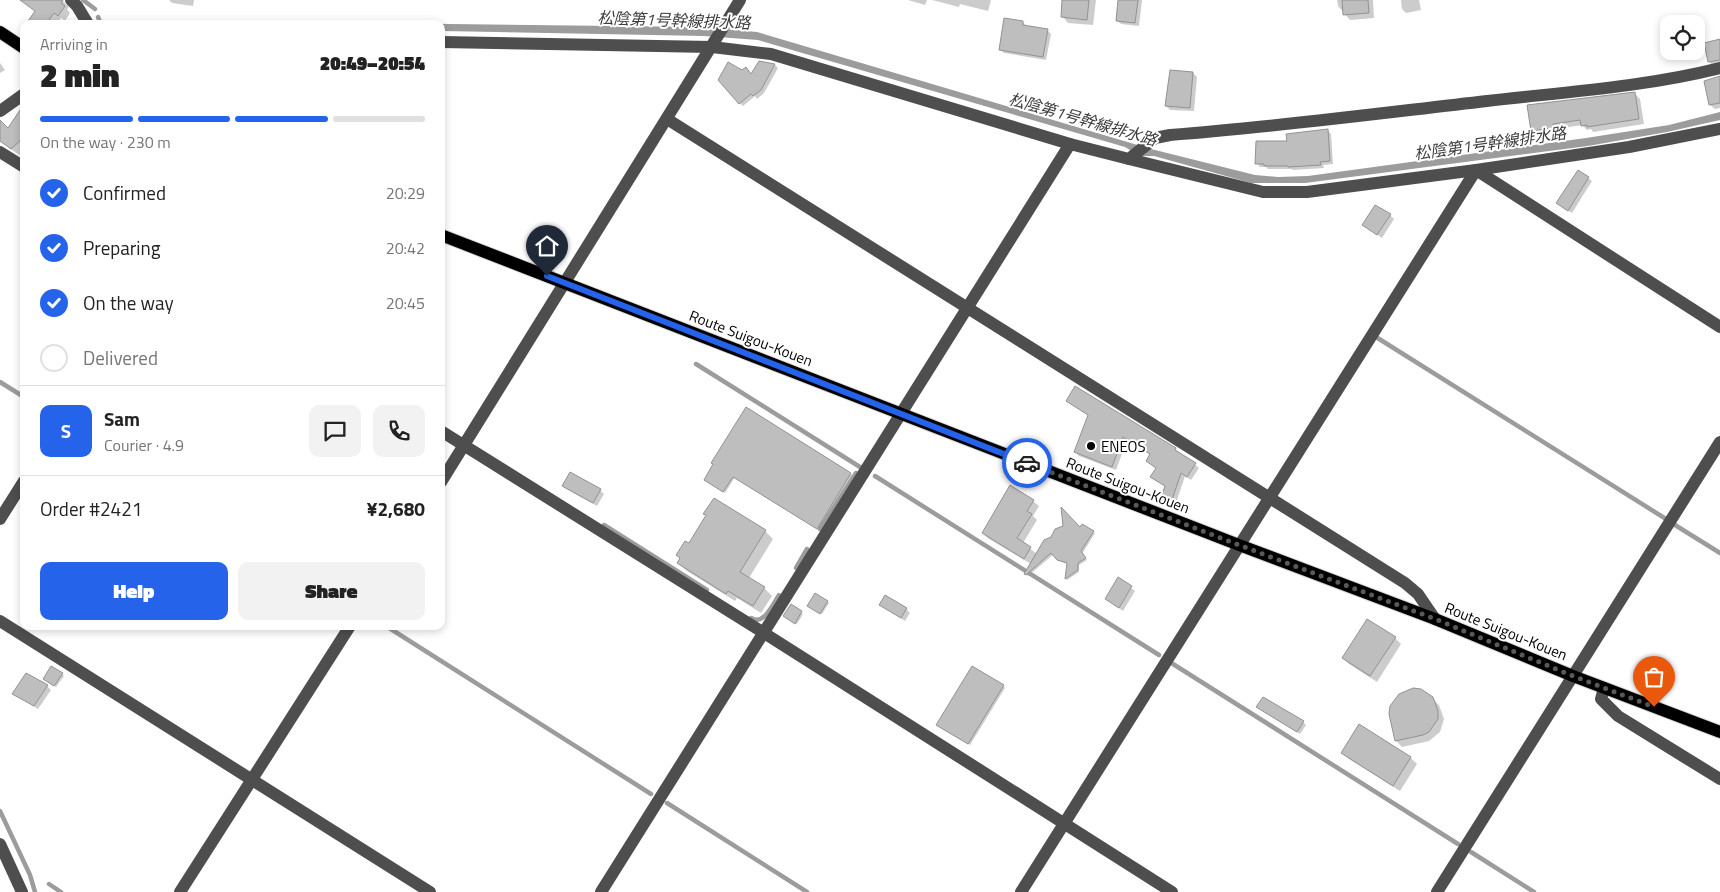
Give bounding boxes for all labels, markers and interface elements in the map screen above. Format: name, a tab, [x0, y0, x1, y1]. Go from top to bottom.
water label: 松陰第1号幹線排水路	[597, 5, 753, 35]
map controls	[1660, 15, 1705, 60]
button: locate	[1660, 15, 1705, 60]
text: Arriving in	[40, 32, 108, 56]
text: 20:49–20:54	[320, 48, 425, 77]
text: 2 min	[40, 51, 120, 99]
water label: 松陰第1号幹線排水路	[1006, 86, 1162, 152]
water label: 松陰第1号幹線排水路	[1413, 120, 1569, 166]
text: On the way · 230 m	[40, 130, 171, 154]
text: Confirmed	[83, 178, 166, 207]
icon: check	[40, 179, 68, 207]
text: 20:29	[386, 181, 425, 205]
pin	[526, 225, 568, 276]
icon: home	[533, 232, 561, 260]
text: Preparing	[83, 233, 160, 262]
icon: check	[40, 234, 68, 262]
text: 20:42	[386, 236, 425, 260]
text: On the way	[83, 288, 174, 317]
icon: check	[40, 289, 68, 317]
text: 20:45	[386, 291, 425, 315]
street label: Route Suigou-Kouen	[686, 304, 816, 372]
text: Delivered	[83, 343, 158, 372]
text: Sam	[104, 404, 140, 433]
button: chat	[309, 405, 361, 457]
button: phone	[373, 405, 425, 457]
text: S	[61, 416, 71, 445]
text: Courier · 4.9	[104, 433, 184, 457]
place label: ENEOS	[1101, 435, 1146, 458]
courier	[1002, 438, 1052, 488]
marker: ENEOS	[1085, 440, 1097, 452]
icon: car	[1013, 449, 1041, 477]
street label: Route Suigou-Kouen	[1063, 451, 1193, 519]
text: Order #2421	[40, 494, 142, 523]
text: ¥2,680	[367, 494, 425, 523]
button: Help	[40, 562, 228, 620]
button: Share	[238, 562, 425, 620]
street label: Route Suigou-Kouen	[1441, 596, 1571, 666]
pin	[1633, 656, 1675, 707]
icon: bag	[1640, 663, 1668, 691]

